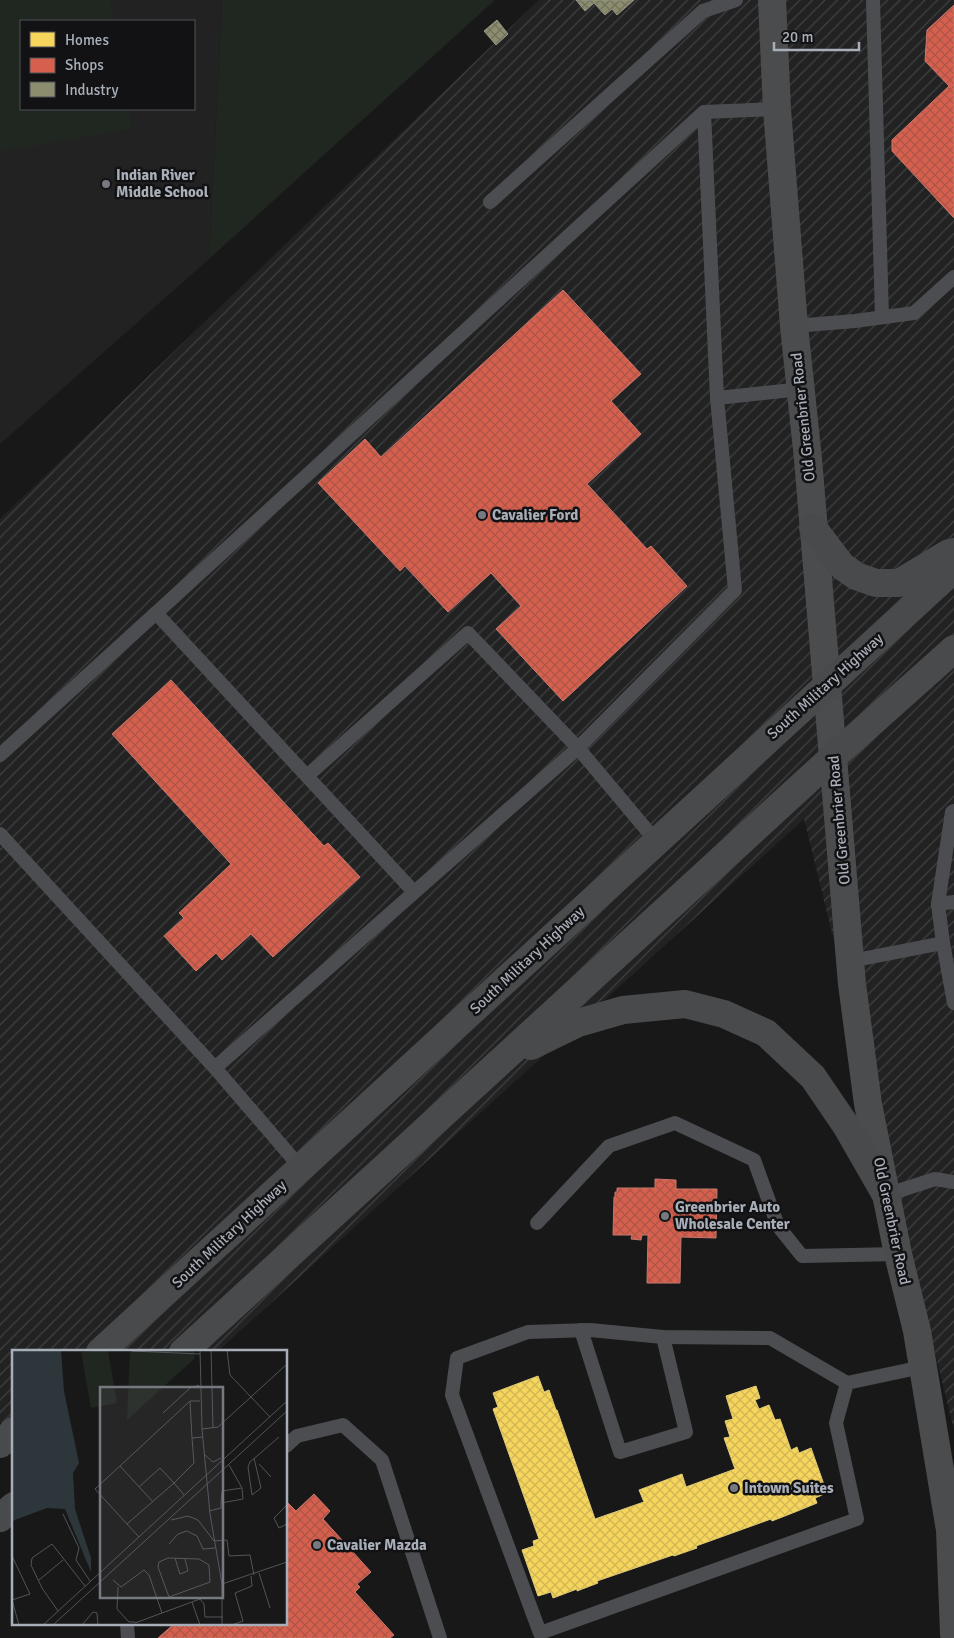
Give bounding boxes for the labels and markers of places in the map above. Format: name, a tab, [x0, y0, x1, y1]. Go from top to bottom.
place label: Indian River Middle School	[116, 166, 209, 201]
marker: Indian River Middle School	[100, 178, 112, 190]
place label: Cavalier Ford	[492, 506, 578, 524]
marker: Cavalier Ford	[476, 509, 488, 521]
place label: Greenbrier Auto Wholesale Center	[675, 1198, 790, 1233]
marker: Greenbrier Auto Wholesale Center	[659, 1210, 671, 1222]
place label: Intown Suites	[744, 1479, 834, 1497]
marker: Intown Suites	[728, 1482, 740, 1494]
place label: Cavalier Mazda	[327, 1536, 427, 1554]
marker: Cavalier Mazda	[311, 1539, 323, 1551]

